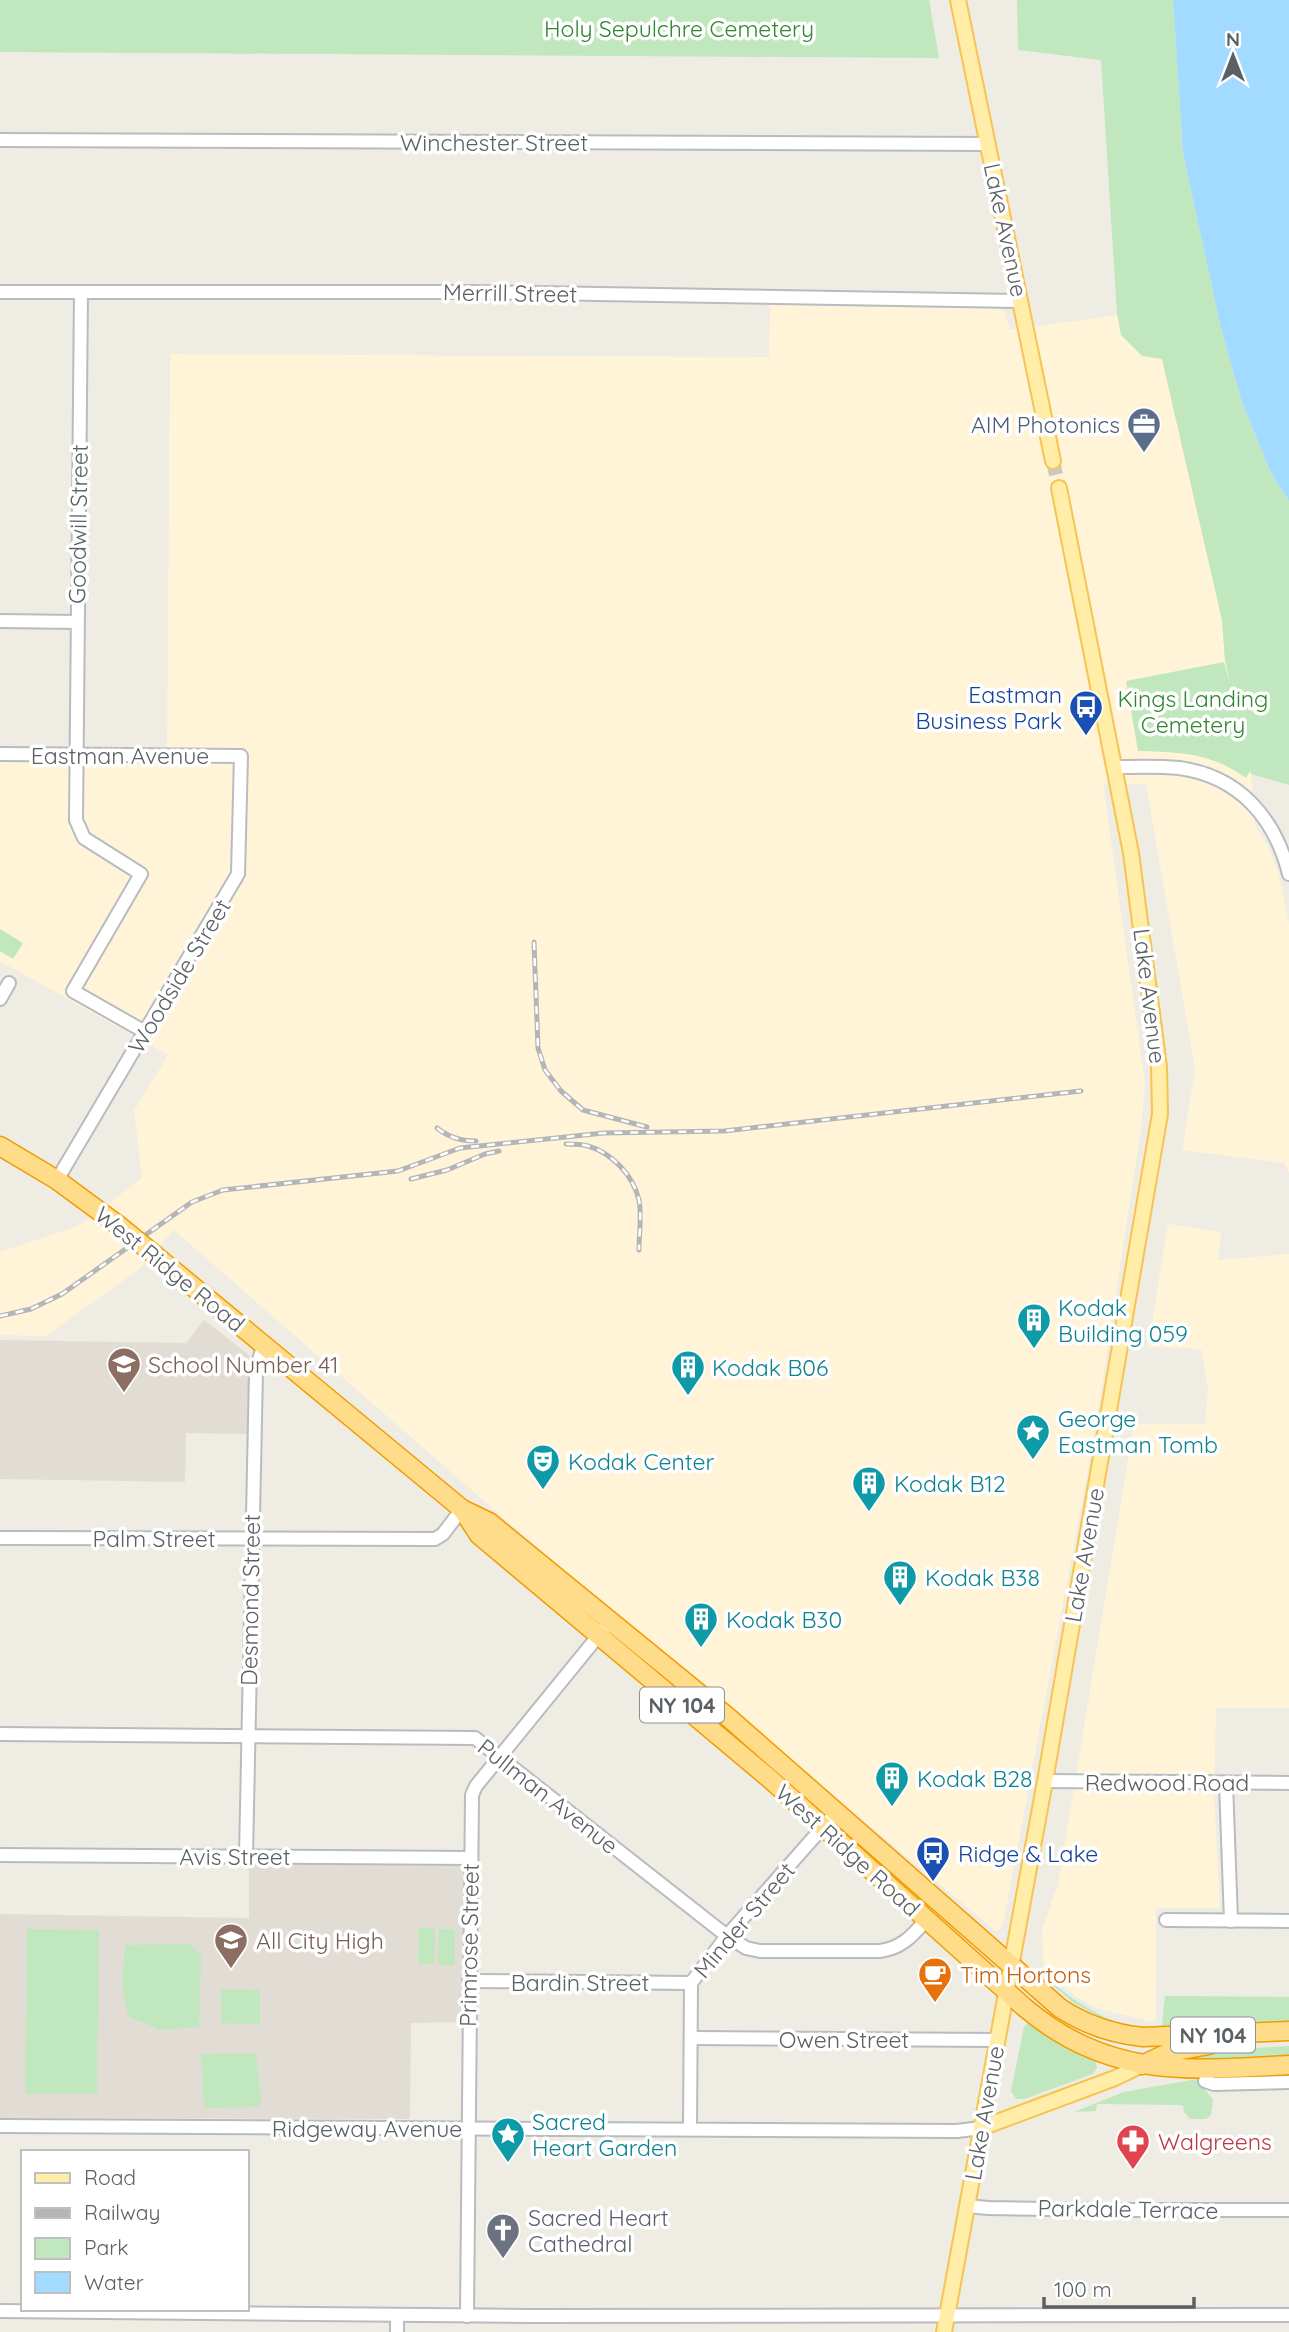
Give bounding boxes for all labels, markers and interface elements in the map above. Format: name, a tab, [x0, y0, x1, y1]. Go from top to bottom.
park label: Holy Sepulchre Cemetery	[544, 14, 814, 43]
north arrow	[1198, 21, 1268, 91]
text: N	[1226, 27, 1240, 51]
street label: Winchester Street	[400, 128, 588, 157]
street label: Lake Avenue	[978, 161, 1034, 299]
street label: Merrill Street	[443, 277, 578, 309]
office icon: AIM Photonics	[1125, 405, 1163, 454]
place label: AIM Photonics	[971, 410, 1120, 439]
street label: Goodwill Street	[62, 444, 94, 604]
place label: Eastman Business Park	[915, 680, 1062, 735]
park label: Kings Landing Cemetery	[1118, 684, 1268, 739]
bus stop icon: Eastman Business Park	[1067, 688, 1105, 737]
street label: Eastman Avenue	[31, 741, 209, 770]
street label: Woodside Street	[121, 893, 237, 1059]
street label: Lake Avenue	[1127, 927, 1173, 1065]
street label: West Ridge Road	[89, 1200, 251, 1338]
place label: Kodak Building 059	[1058, 1293, 1188, 1348]
building icon: Kodak Building 059	[1015, 1301, 1053, 1350]
school or university icon: School Number 41	[105, 1345, 143, 1394]
building icon: Kodak B06	[669, 1348, 707, 1397]
place label: School Number 41	[148, 1350, 339, 1379]
place label: Kodak B06	[712, 1353, 828, 1382]
place label: George Eastman Tomb	[1058, 1404, 1218, 1459]
place icon: George Eastman Tomb	[1014, 1412, 1052, 1461]
theatre icon: Kodak Center	[524, 1442, 562, 1491]
place label: Kodak Center	[568, 1447, 714, 1476]
building icon: Kodak B12	[850, 1464, 888, 1513]
place label: Kodak B12	[894, 1469, 1006, 1498]
street label: Lake Avenue	[1058, 1486, 1110, 1624]
street label: Desmond Street	[234, 1514, 266, 1686]
street label: Palm Street	[93, 1524, 216, 1553]
building icon: Kodak B38	[881, 1558, 919, 1607]
place label: Kodak B38	[925, 1563, 1040, 1592]
building icon: Kodak B30	[682, 1600, 720, 1649]
place label: Kodak B30	[726, 1605, 842, 1634]
road number: NY 104	[640, 1688, 724, 1722]
street label: Pullman Avenue	[472, 1732, 624, 1860]
building icon: Kodak B28	[873, 1759, 911, 1808]
place label: Kodak B28	[917, 1764, 1033, 1793]
street label: Redwood Road	[1085, 1768, 1249, 1797]
street label: West Ridge Road	[770, 1778, 926, 1922]
bus stop icon: Ridge & Lake	[914, 1834, 952, 1883]
place label: Ridge & Lake	[958, 1839, 1098, 1868]
street label: Avis Street	[179, 1842, 291, 1871]
street label: Minder Street	[687, 1856, 801, 1984]
street label: Primrose Street	[453, 1863, 485, 2027]
school or university icon: All City High	[212, 1921, 250, 1970]
place label: All City High	[256, 1926, 384, 1955]
cafe icon: Tim Hortons	[916, 1955, 954, 2004]
place label: Tim Hortons	[960, 1960, 1091, 1989]
street label: Bardin Street	[511, 1968, 649, 1997]
road number: NY 104	[1171, 2018, 1255, 2052]
street label: Owen Street	[779, 2025, 909, 2054]
street label: Lake Avenue	[958, 2044, 1010, 2182]
place label: Sacred Heart Garden	[532, 2107, 677, 2162]
street label: Ridgeway Avenue	[272, 2114, 462, 2143]
place icon: Sacred Heart Garden	[489, 2115, 527, 2164]
pharmacy icon: Walgreens	[1114, 2122, 1152, 2171]
place label: Walgreens	[1158, 2127, 1272, 2156]
legend	[21, 2150, 248, 2311]
text: Road	[84, 2164, 136, 2190]
street label: Parkdale Terrace	[1037, 2193, 1219, 2225]
text: Railway	[84, 2199, 160, 2225]
place label: Sacred Heart Cathedral	[528, 2203, 669, 2258]
church icon: Sacred Heart Cathedral	[484, 2211, 522, 2260]
text: Park	[84, 2234, 128, 2260]
scale bar	[1044, 2266, 1194, 2310]
text: Water	[84, 2269, 144, 2295]
text: 100 m	[1054, 2276, 1112, 2302]

